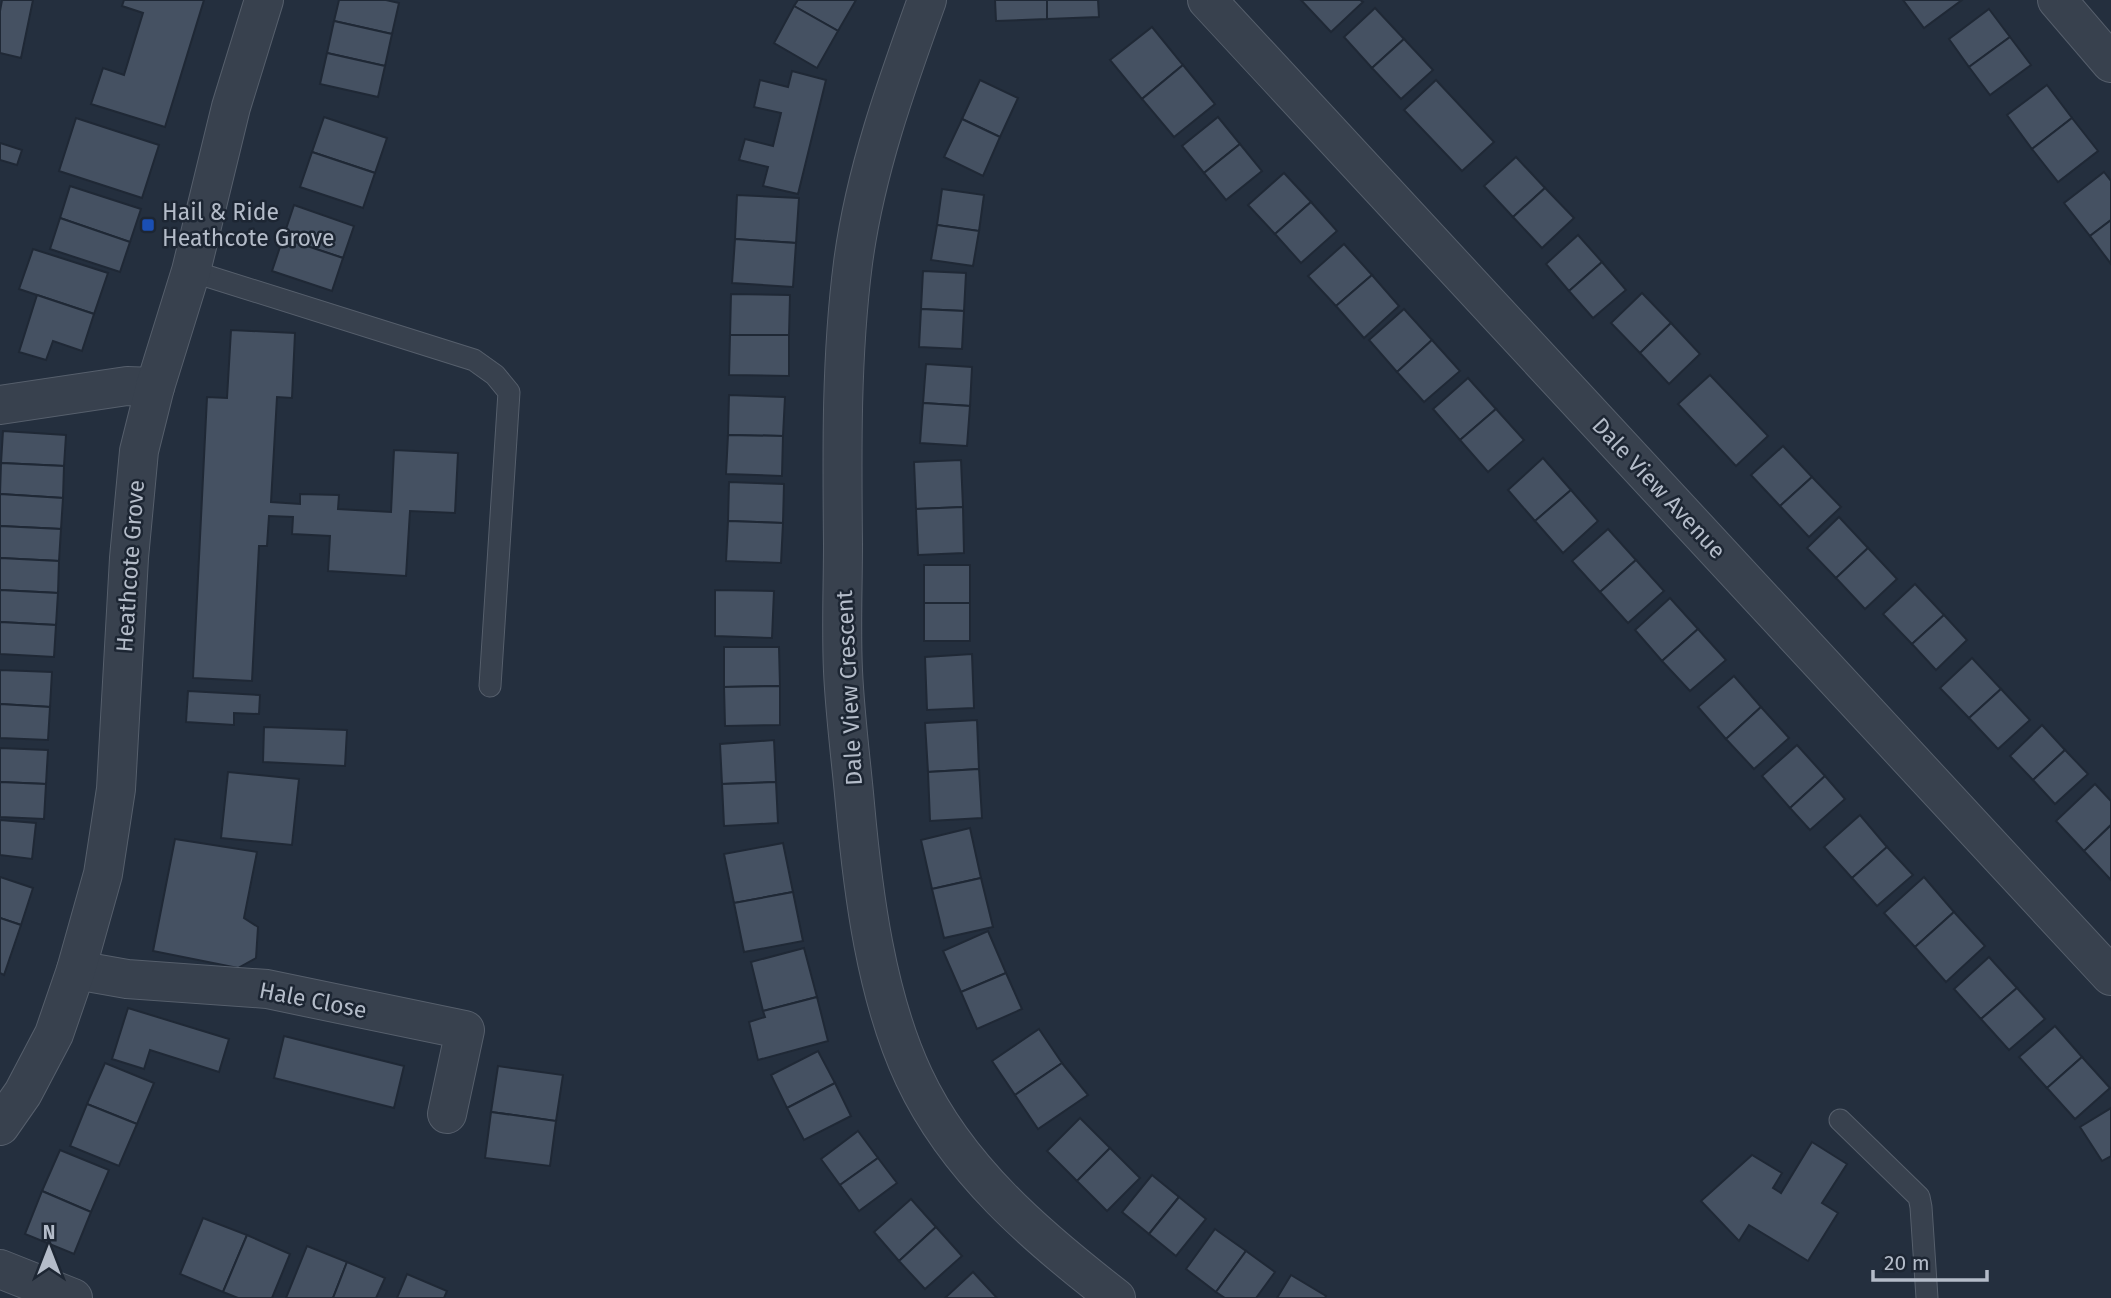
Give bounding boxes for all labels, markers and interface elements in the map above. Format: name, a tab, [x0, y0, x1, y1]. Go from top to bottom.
place label: Hail & Ride Heathcote Grove	[162, 198, 335, 252]
marker: Hail & Ride Heathcote Grove	[140, 217, 156, 233]
street label: Dale View Avenue	[1586, 412, 1732, 564]
street label: Heathcote Grove	[110, 479, 150, 653]
street label: Dale View Crescent	[830, 589, 868, 786]
street label: Hale Close	[257, 976, 369, 1024]
north arrow	[14, 1214, 84, 1284]
text: N	[43, 1221, 55, 1244]
scale bar	[1873, 1238, 1987, 1282]
text: 20 m	[1884, 1250, 1930, 1276]

